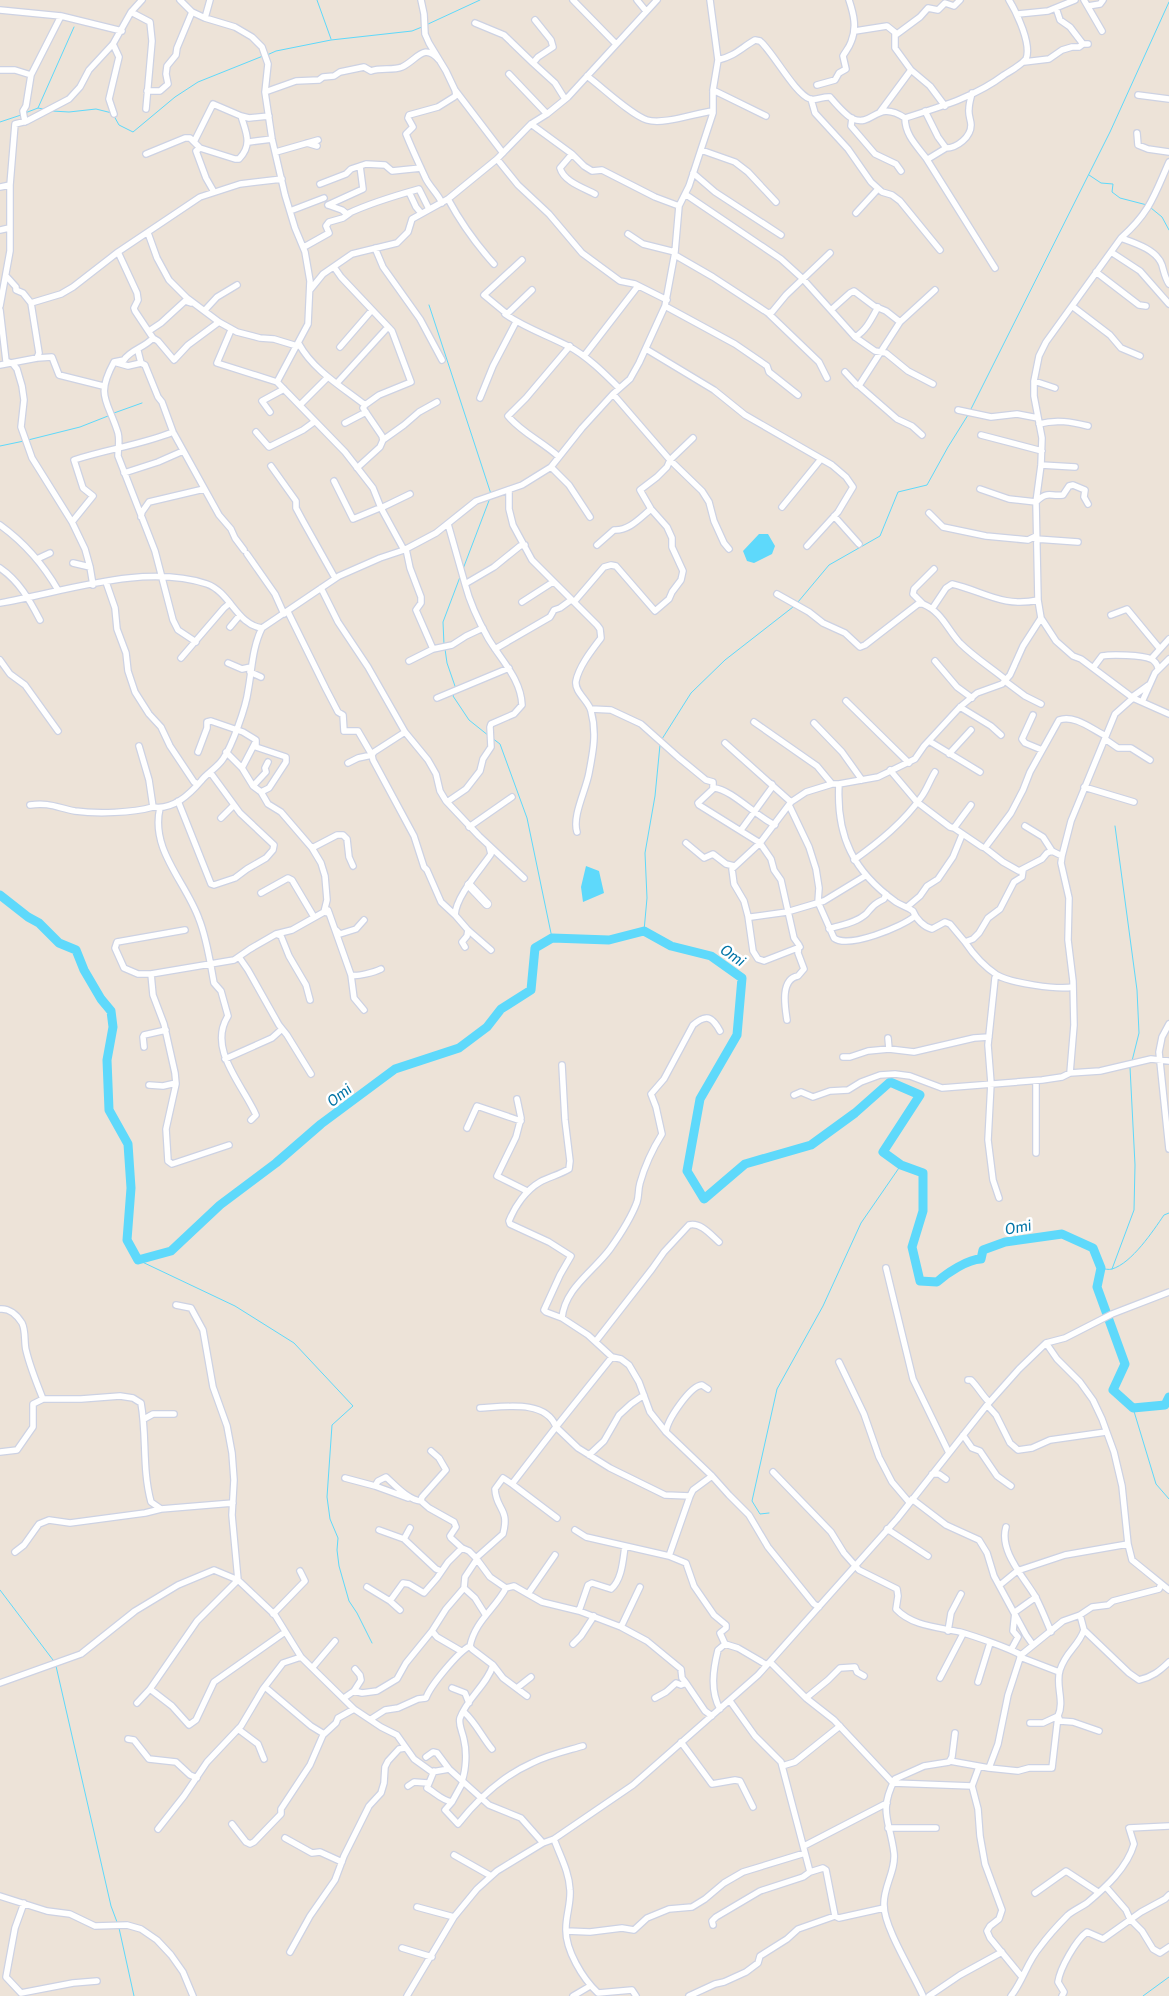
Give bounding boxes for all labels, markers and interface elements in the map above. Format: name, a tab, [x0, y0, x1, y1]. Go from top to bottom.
water label: Omi	[717, 940, 749, 970]
water label: Omi	[323, 1080, 355, 1110]
water label: Omi	[1003, 1216, 1033, 1238]

